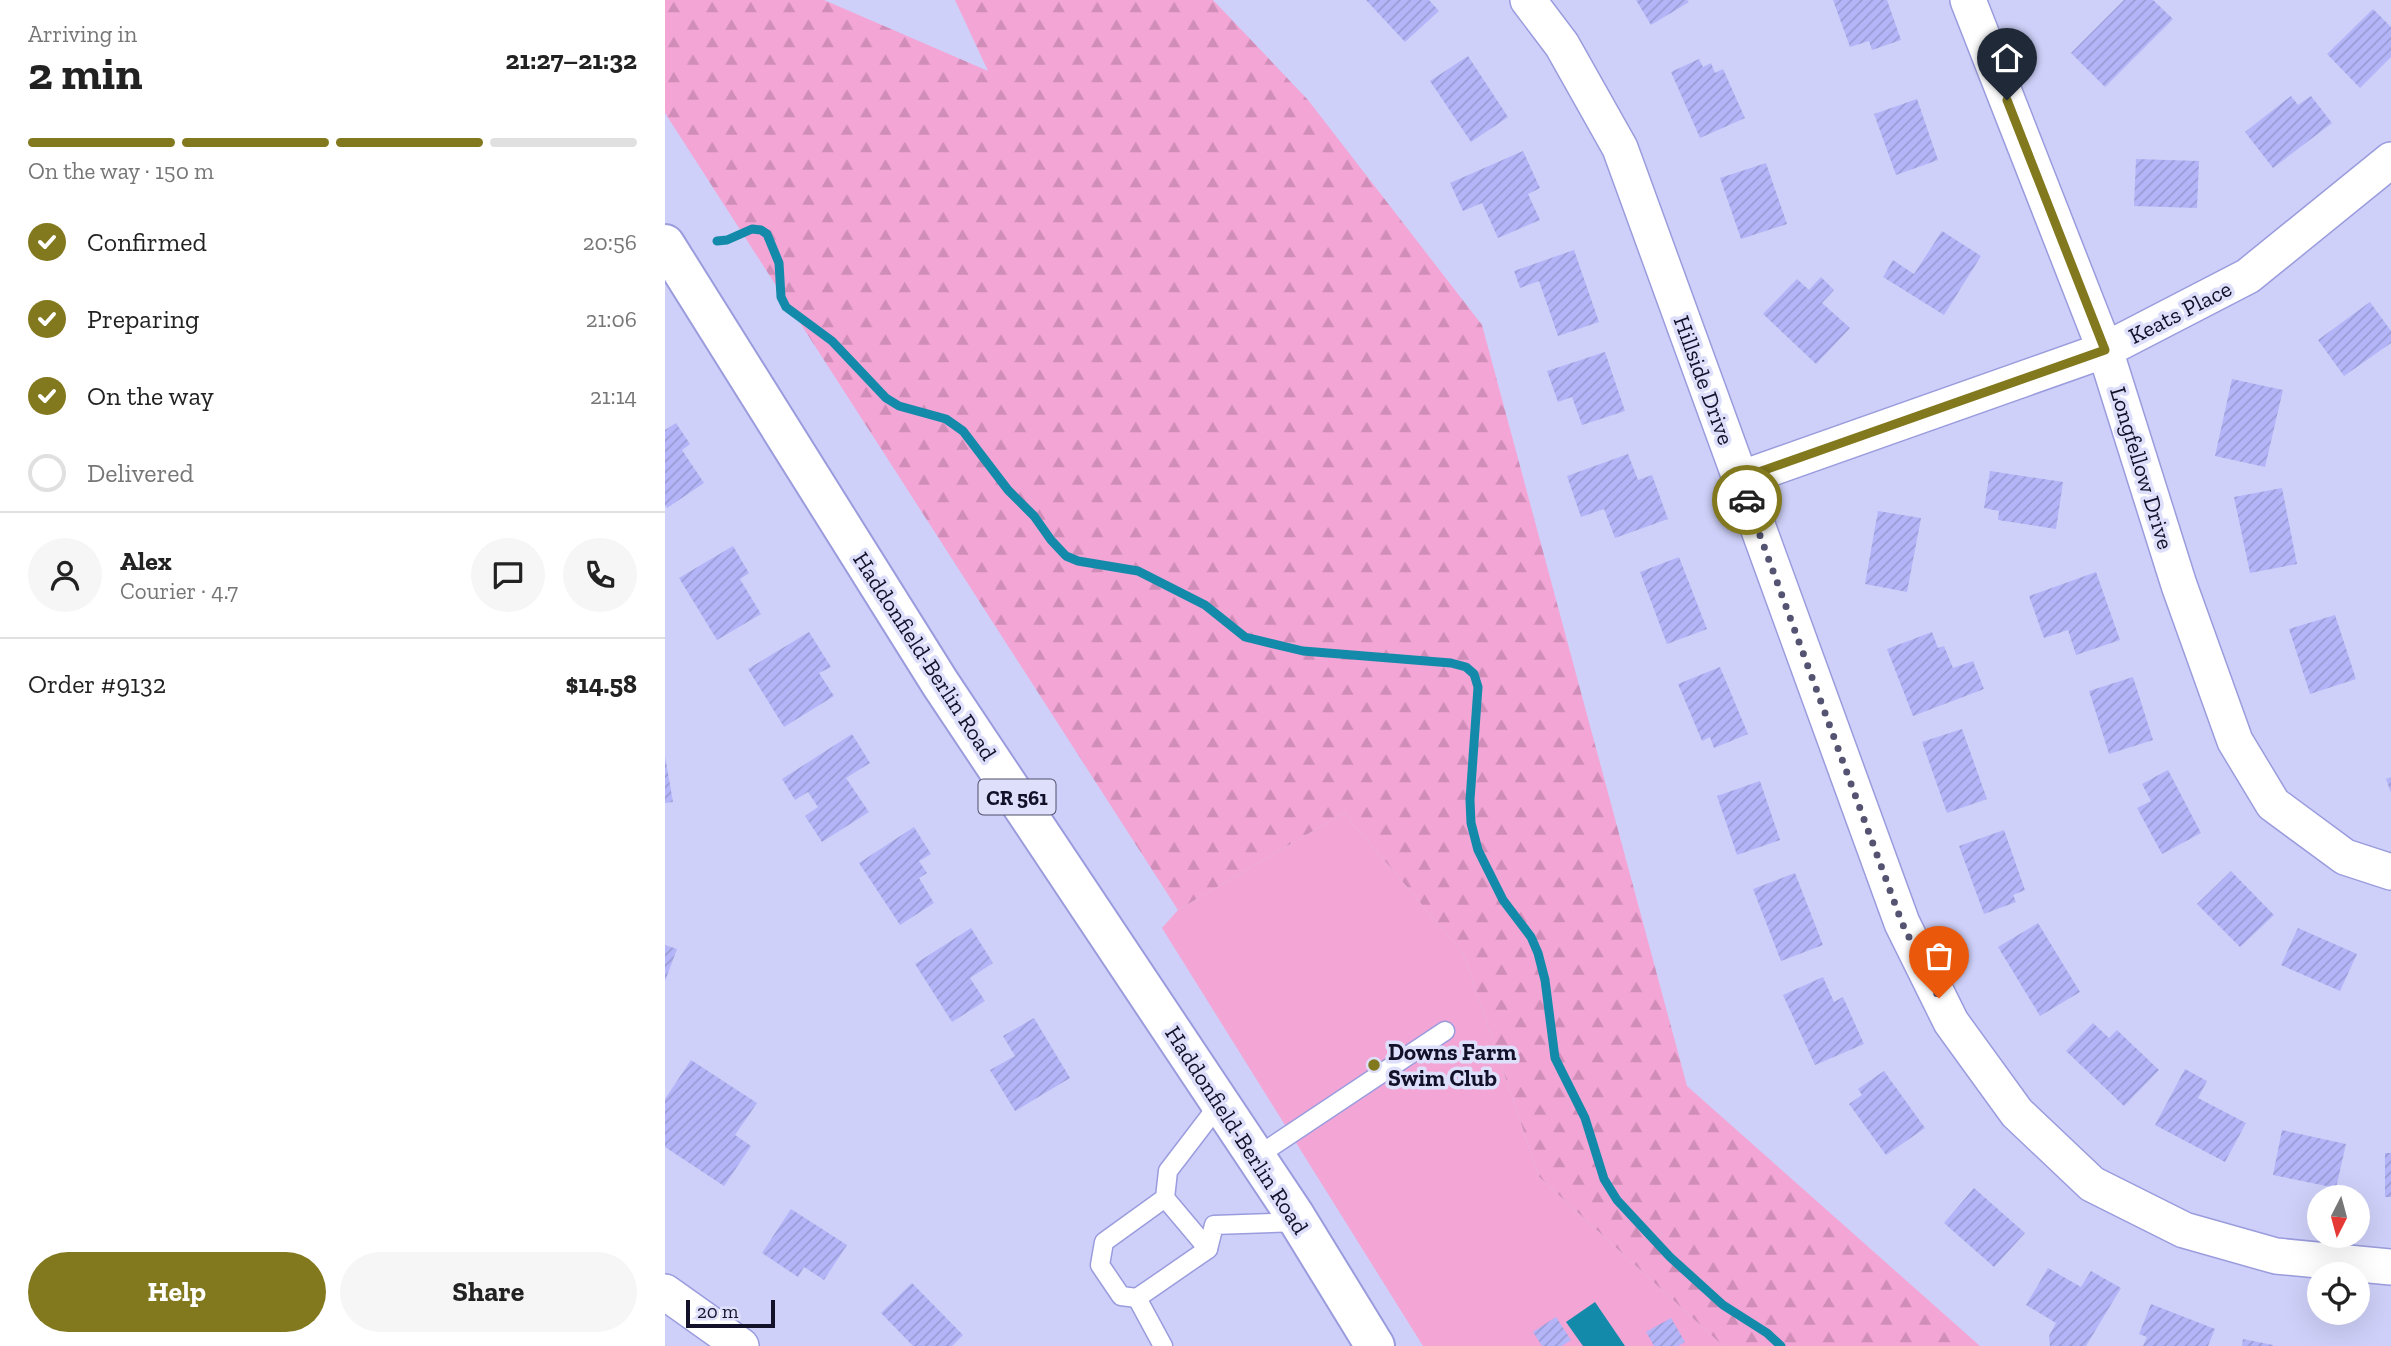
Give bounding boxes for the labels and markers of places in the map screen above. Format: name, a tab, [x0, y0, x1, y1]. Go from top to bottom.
pin	[1977, 28, 2037, 100]
pin	[1909, 926, 1969, 998]
place label: Downs Farm Swim Club	[1388, 1038, 1517, 1092]
marker: Downs Farm Swim Club	[1366, 1057, 1382, 1073]

